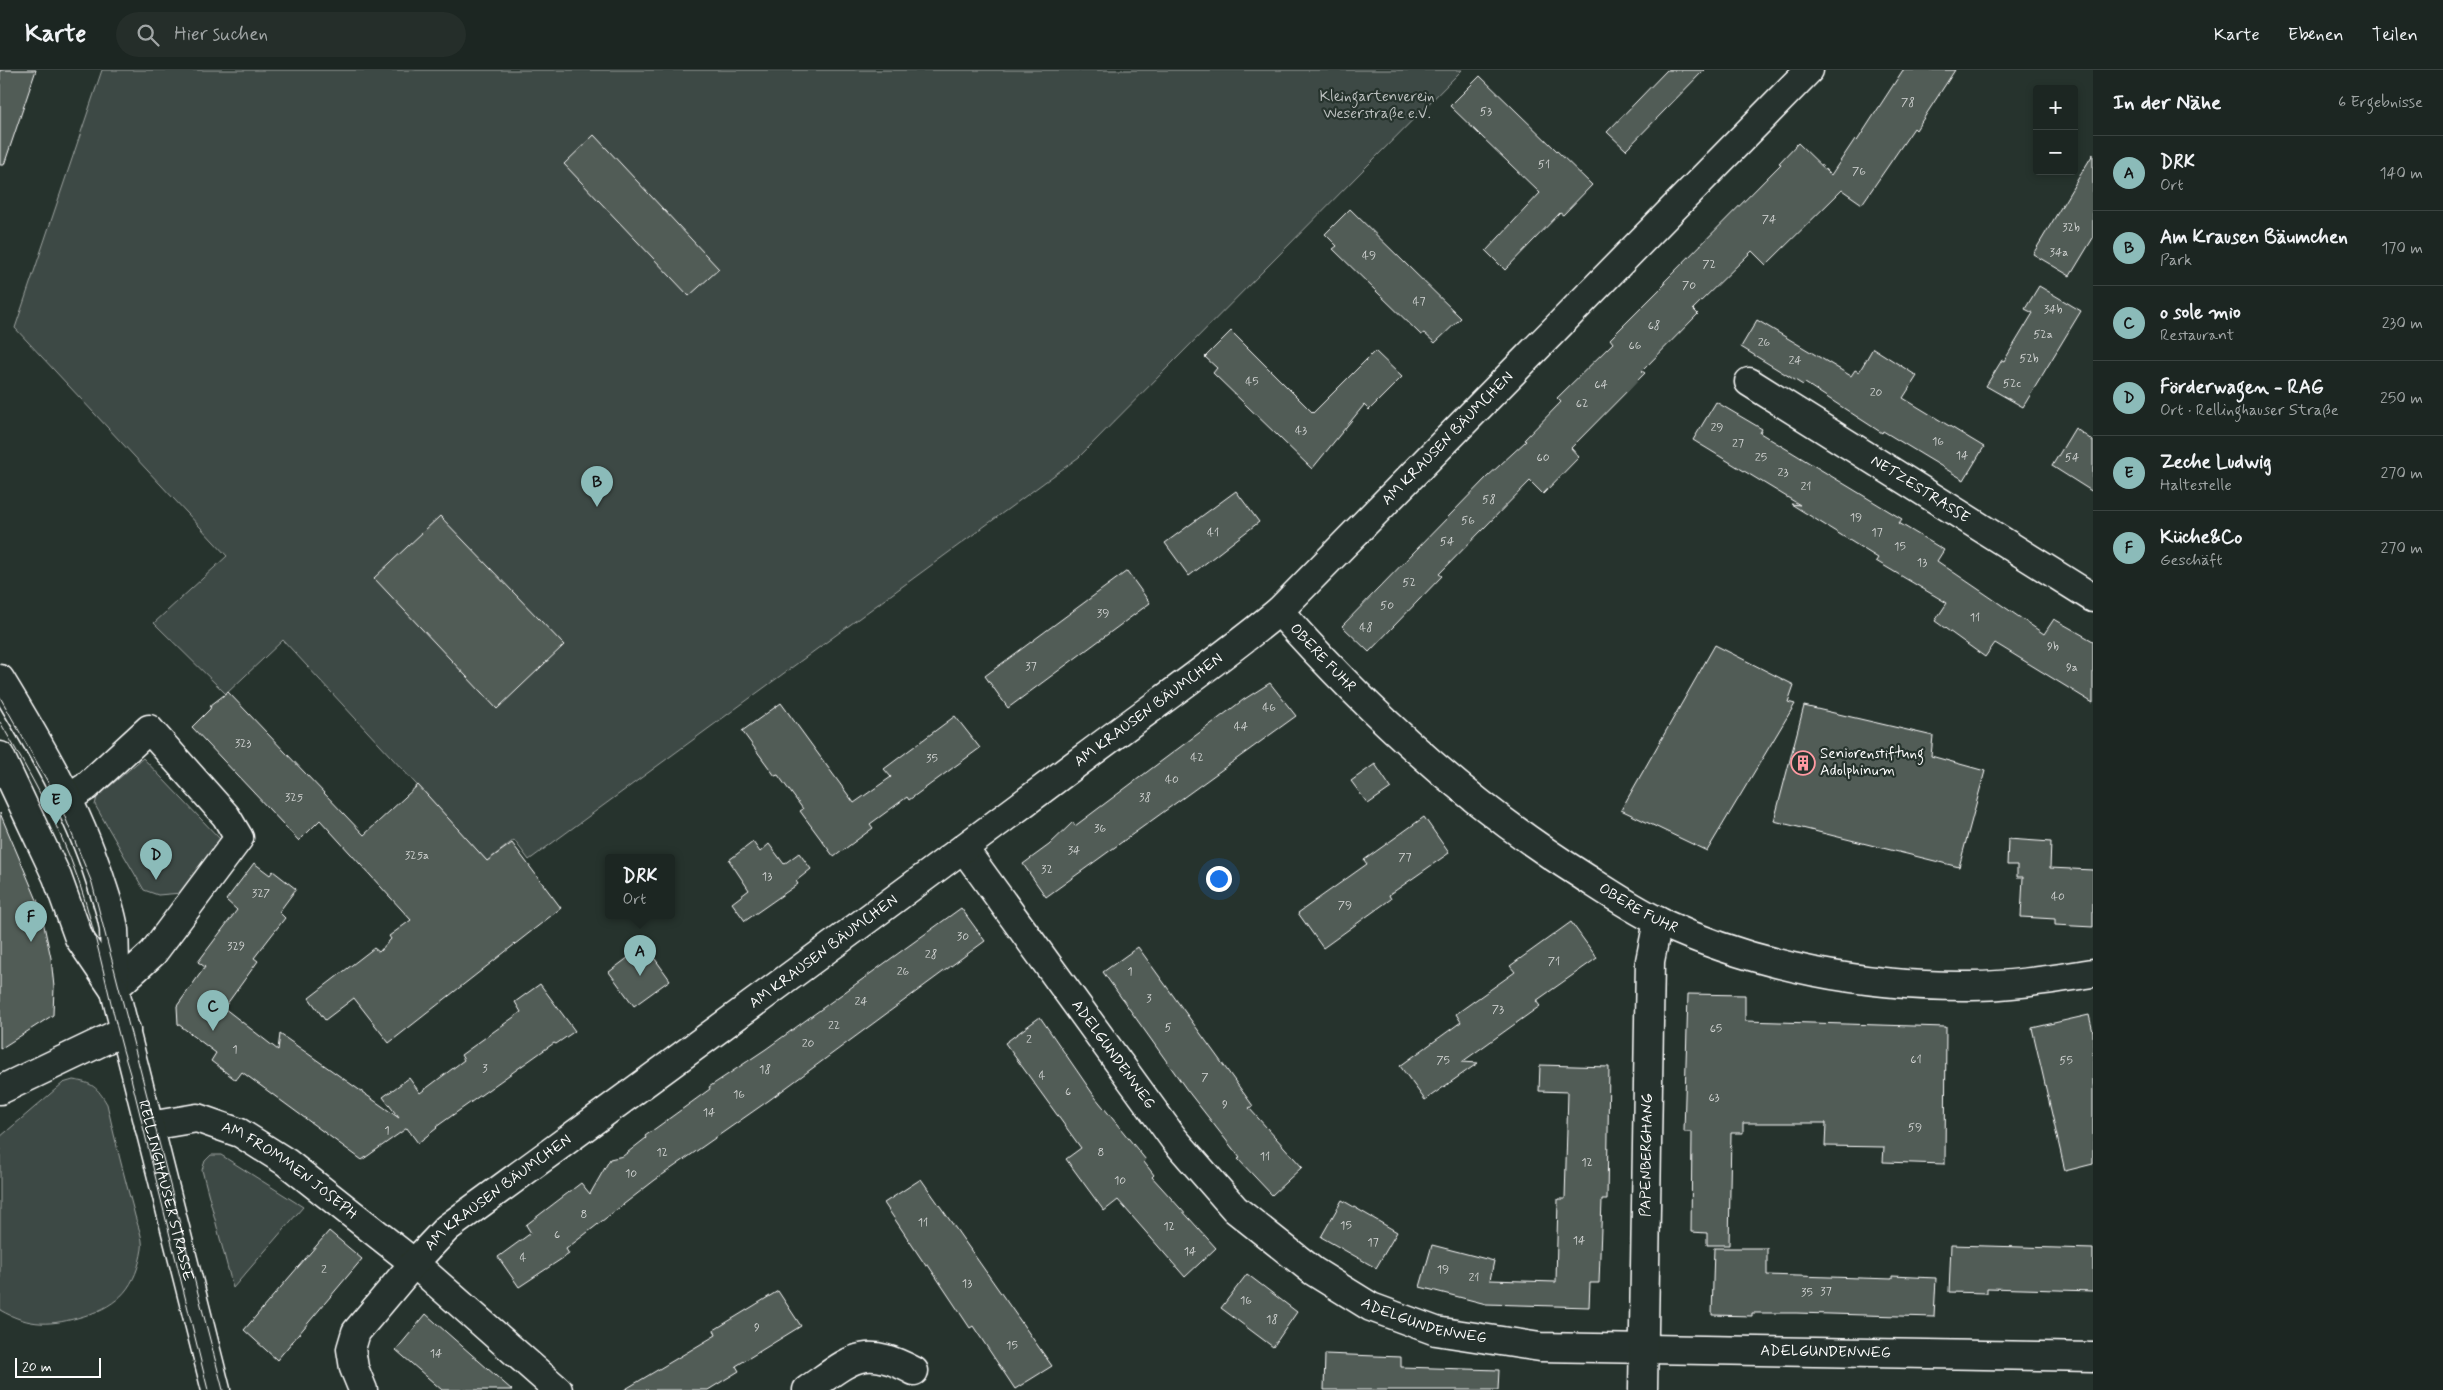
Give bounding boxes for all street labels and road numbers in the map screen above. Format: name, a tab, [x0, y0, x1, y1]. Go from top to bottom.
street label: AM KRAUSEN BÄUMCHEN	[1378, 367, 1518, 510]
street label: NETZESTRASSE	[1867, 451, 1974, 528]
street label: OBERE FUHR	[1285, 619, 1360, 697]
street label: AM KRAUSEN BÄUMCHEN	[1070, 649, 1227, 772]
street label: OBERE FUHR	[1595, 879, 1681, 939]
street label: AM KRAUSEN BÄUMCHEN	[745, 890, 902, 1013]
street label: ADELGUNDENWEG	[1067, 996, 1159, 1113]
street label: PAPENBERGHANG	[1636, 1093, 1658, 1217]
street label: RELLINGHAUSER STRASSE	[133, 1098, 198, 1284]
street label: AM FROMMEN JOSEPH	[219, 1117, 362, 1225]
street label: AM KRAUSEN BÄUMCHEN	[421, 1130, 576, 1255]
street label: ADELGUNDENWEG	[1357, 1293, 1488, 1349]
street label: ADELGUNDENWEG	[1760, 1341, 1891, 1363]

